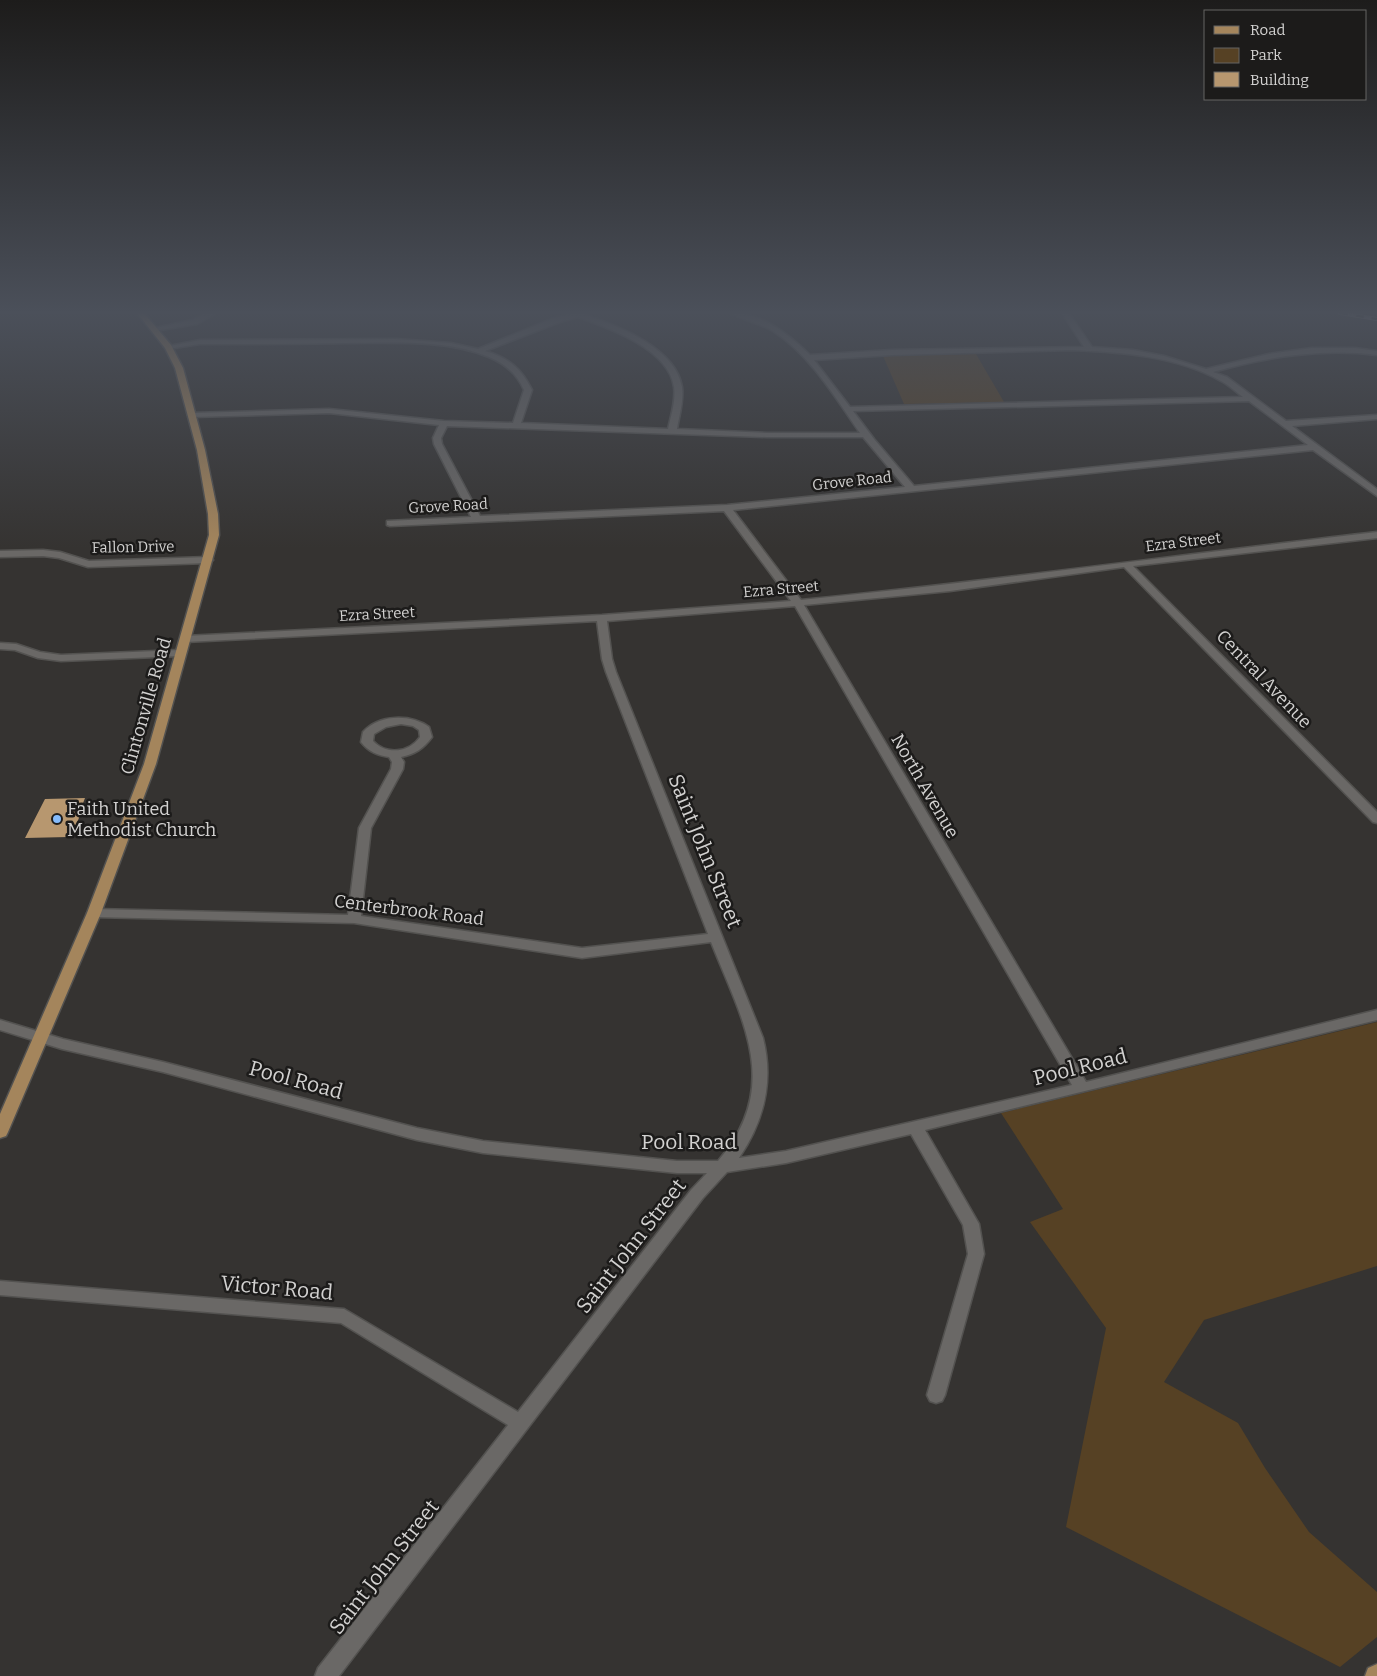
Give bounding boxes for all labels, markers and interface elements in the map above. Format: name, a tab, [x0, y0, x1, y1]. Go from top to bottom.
legend	[1204, 10, 1367, 100]
text: Road	[1250, 21, 1285, 39]
text: Park	[1250, 46, 1282, 64]
text: Building	[1250, 71, 1309, 89]
street label: Grove Road	[811, 468, 893, 494]
street label: Grove Road	[408, 495, 488, 517]
street label: Ezra Street	[1144, 528, 1222, 556]
street label: Fallon Drive	[91, 537, 175, 557]
street label: Ezra Street	[742, 577, 820, 601]
street label: Ezra Street	[339, 603, 416, 625]
street label: Central Avenue	[1212, 625, 1316, 733]
street label: Clintonville Road	[116, 635, 176, 777]
street label: North Avenue	[886, 730, 964, 842]
street label: Saint John Street	[662, 770, 748, 932]
place label: Faith United Methodist Church	[67, 798, 216, 841]
marker: Faith United Methodist Church	[51, 813, 63, 825]
street label: Centerbrook Road	[333, 890, 486, 930]
street label: Pool Road	[1030, 1043, 1130, 1091]
street label: Pool Road	[246, 1055, 346, 1105]
street label: Pool Road	[641, 1129, 737, 1155]
street label: Saint John Street	[570, 1173, 692, 1318]
street label: Victor Road	[220, 1270, 334, 1306]
street label: Saint John Street	[323, 1494, 445, 1639]

